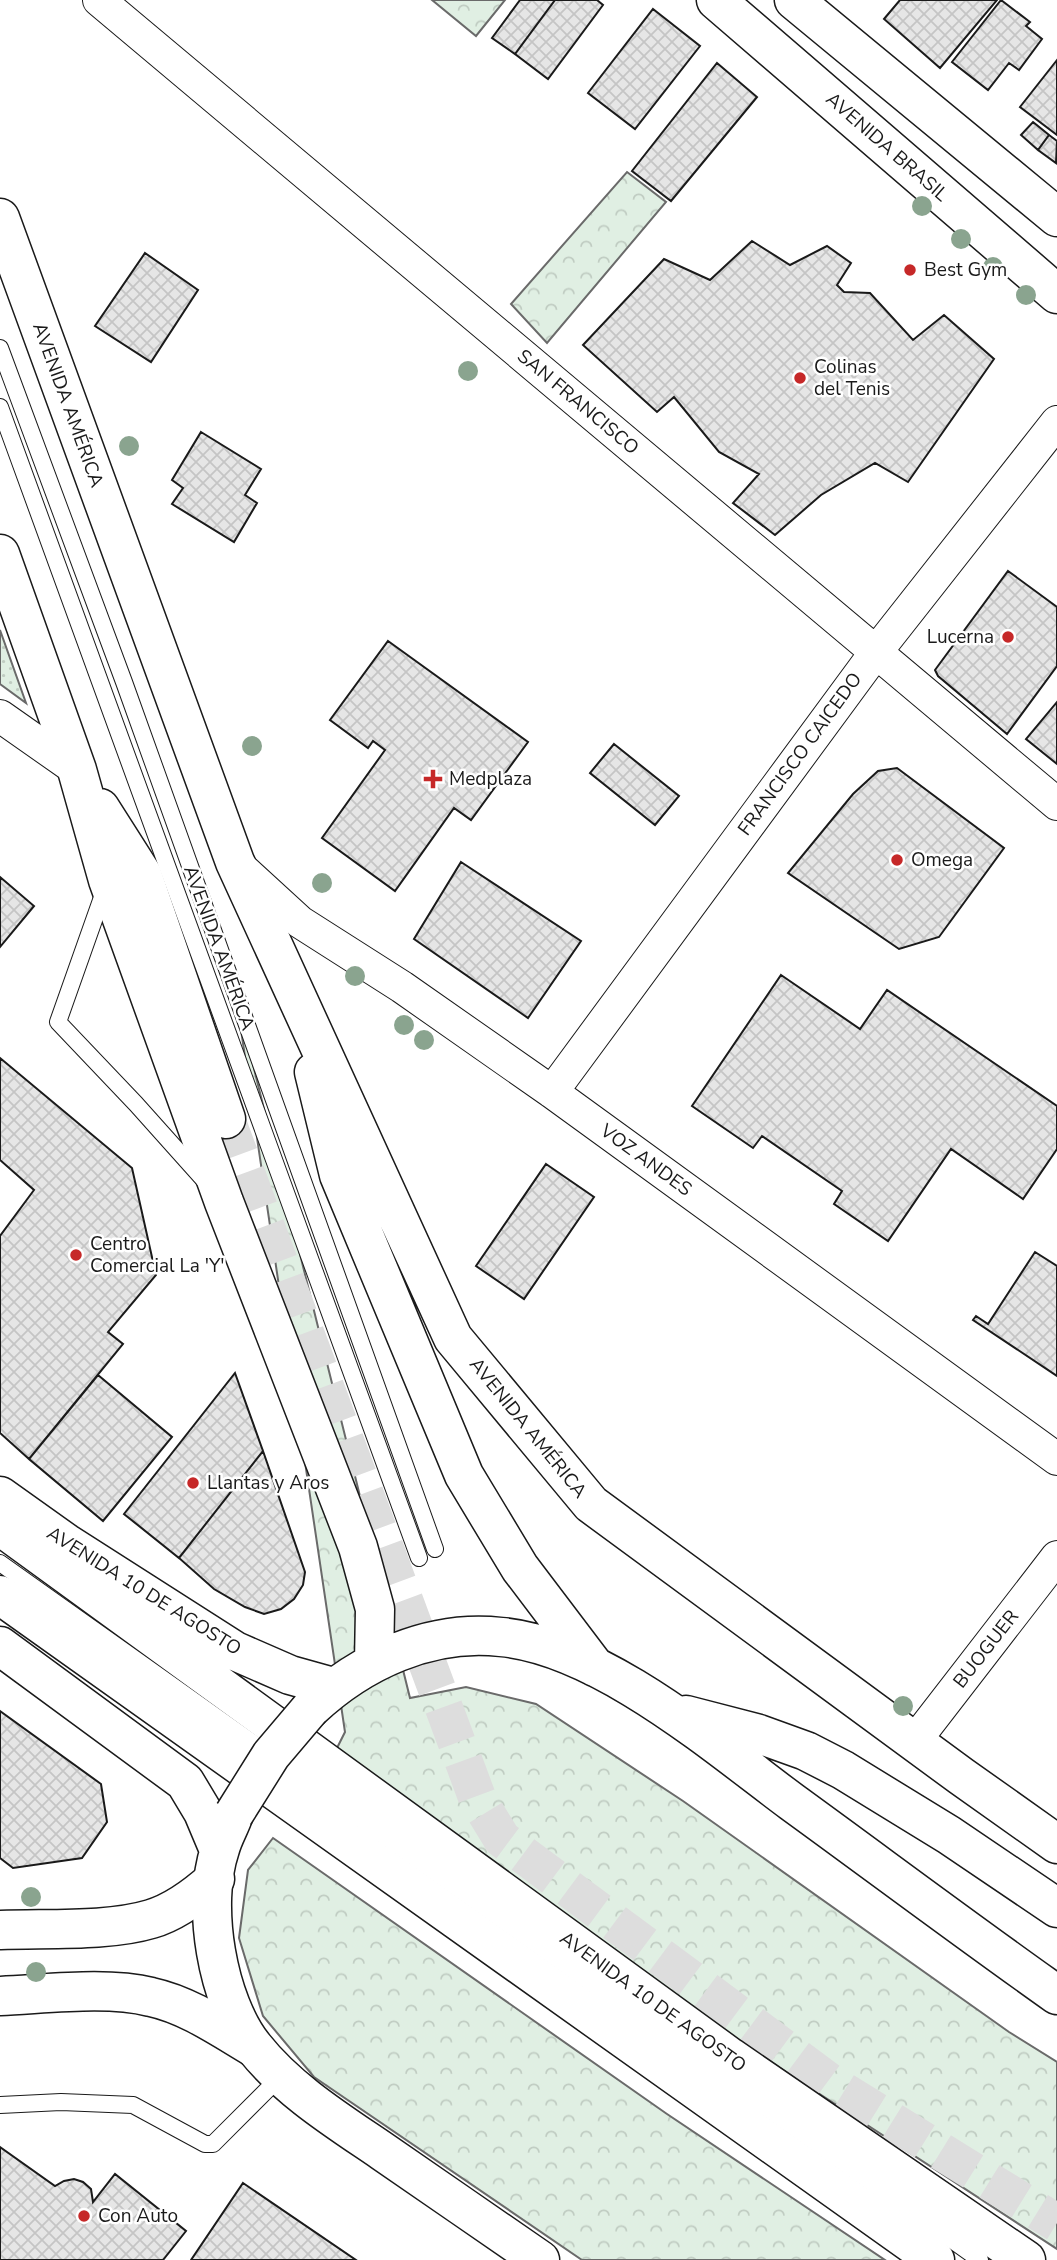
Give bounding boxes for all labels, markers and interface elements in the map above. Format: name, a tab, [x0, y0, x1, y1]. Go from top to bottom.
street label: AVENIDA BRASIL	[820, 87, 954, 208]
place label: Best Gym	[924, 257, 1007, 283]
marker: Best Gym	[902, 262, 918, 278]
street label: AVENIDA AMÉRICA	[26, 319, 110, 491]
street label: SAN FRANCISCO	[512, 343, 644, 461]
place label: Colinas del Tenis	[814, 354, 890, 402]
marker: Colinas del Tenis	[792, 370, 808, 386]
place label: Lucerna	[927, 624, 994, 650]
marker: Lucerna	[1000, 629, 1016, 645]
street label: FRANCISCO CAICEDO	[732, 667, 868, 841]
place label: Medplaza	[449, 766, 532, 792]
marker: Medplaza	[423, 769, 443, 789]
place label: Omega	[911, 847, 973, 873]
marker: Omega	[889, 852, 905, 868]
street label: AVENIDA AMÉRICA	[177, 862, 261, 1034]
street label: VOZ ANDES	[594, 1117, 697, 1202]
place label: Centro Comercial La 'Y'	[90, 1231, 225, 1279]
marker: Centro Comercial La 'Y'	[68, 1247, 84, 1263]
street label: AVENIDA AMÉRICA	[463, 1352, 593, 1504]
place label: Llantas y Aros	[207, 1470, 329, 1496]
marker: Llantas y Aros	[185, 1475, 201, 1491]
street label: AVENIDA 10 DE AGOSTO	[42, 1520, 246, 1662]
street label: BUOGUER	[947, 1604, 1025, 1694]
street label: AVENIDA 10 DE AGOSTO	[554, 1925, 752, 2079]
place label: Con Auto	[98, 2203, 178, 2229]
marker: Con Auto	[76, 2208, 92, 2224]

